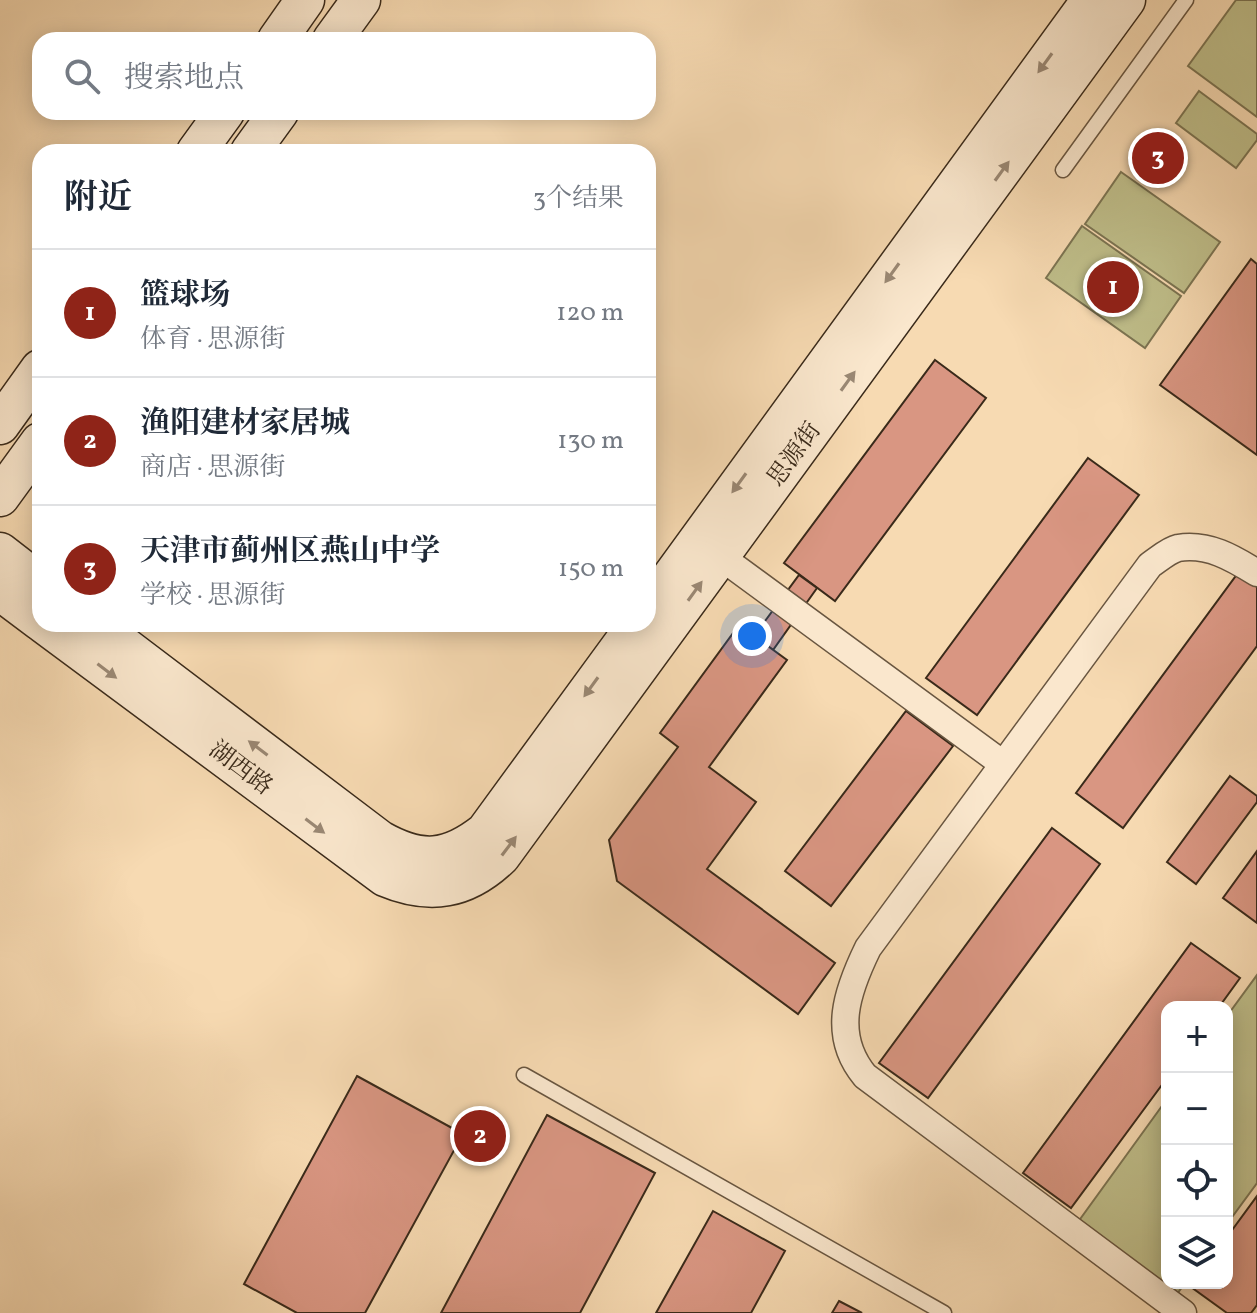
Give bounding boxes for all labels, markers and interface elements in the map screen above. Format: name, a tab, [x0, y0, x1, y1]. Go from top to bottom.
search box	[32, 32, 656, 120]
one-way arrow	[1038, 53, 1054, 73]
icon: search	[60, 54, 104, 98]
text: 搜索地点	[124, 58, 244, 100]
pin: 3	[1132, 128, 1184, 188]
one-way arrow	[993, 160, 1009, 181]
text: 附近	[64, 176, 132, 223]
text: 3个结果	[533, 181, 624, 217]
pin: 1	[1087, 257, 1139, 317]
one-way arrow	[885, 263, 901, 284]
text: 篮球场	[140, 275, 230, 317]
text: 1	[85, 295, 95, 331]
text: 120 m	[556, 295, 624, 331]
text: 体育 · 思源街	[140, 322, 286, 358]
one-way arrow	[840, 370, 856, 391]
text: 渔阳建材家居城	[140, 403, 350, 445]
street label: 思源街	[760, 416, 830, 494]
text: 2	[83, 423, 97, 459]
text: 130 m	[557, 423, 624, 459]
text: 商店 · 思源街	[140, 450, 286, 486]
one-way arrow	[732, 473, 748, 494]
text: 天津市蓟州区燕山中学	[140, 531, 440, 573]
text: 3	[83, 551, 97, 587]
text: 150 m	[558, 551, 624, 587]
text: 学校 · 思源街	[140, 578, 286, 614]
one-way arrow	[687, 580, 702, 601]
your location	[732, 616, 772, 656]
one-way arrow	[97, 662, 117, 678]
one-way arrow	[583, 676, 599, 698]
street label: 湖西路	[201, 734, 279, 804]
one-way arrow	[248, 740, 268, 756]
one-way arrow	[305, 817, 326, 833]
one-way arrow	[500, 836, 516, 856]
map controls	[1161, 1001, 1233, 1289]
button: +	[1161, 1001, 1233, 1073]
button: −	[1161, 1073, 1233, 1145]
pin: 2	[454, 1106, 506, 1166]
button: locate	[1161, 1145, 1233, 1217]
button: layers	[1161, 1217, 1233, 1289]

